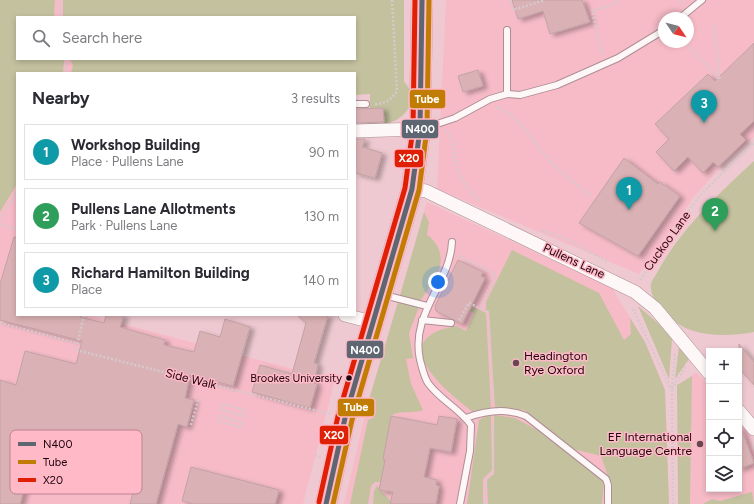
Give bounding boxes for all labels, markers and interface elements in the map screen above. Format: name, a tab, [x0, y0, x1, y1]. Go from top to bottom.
north arrow	[658, 12, 694, 48]
search box	[16, 16, 356, 60]
icon: search	[30, 27, 52, 49]
text: Search here	[62, 29, 142, 47]
text: Nearby	[32, 88, 90, 108]
line badge: Tube	[409, 89, 446, 109]
pin: 3	[691, 90, 717, 123]
text: 3 results	[291, 91, 340, 106]
text: Tube	[415, 93, 439, 106]
line badge: N400	[401, 119, 439, 139]
text: N400	[405, 123, 435, 136]
text: Workshop Building	[71, 136, 200, 154]
text: 1	[43, 145, 49, 160]
text: 90 m	[309, 145, 339, 160]
line badge: X20	[394, 149, 424, 168]
text: X20	[399, 152, 419, 165]
text: Place · Pullens Lane	[71, 154, 184, 169]
pin: 1	[616, 177, 642, 210]
pin: 2	[702, 198, 728, 231]
text: Pullens Lane Allotments	[71, 200, 236, 218]
street label: Cuckoo Lane	[641, 208, 694, 273]
text: 2	[42, 209, 50, 224]
text: 130 m	[304, 209, 339, 224]
text: Park · Pullens Lane	[71, 218, 177, 233]
street label: Pullens Lane	[541, 241, 607, 282]
text: Richard Hamilton Building	[71, 264, 250, 282]
your location	[428, 272, 448, 292]
text: 3	[42, 273, 50, 288]
text: 140 m	[303, 273, 339, 288]
text: Place	[71, 282, 102, 297]
line badge: N400	[346, 340, 384, 359]
text: N400	[350, 344, 380, 357]
map controls	[706, 348, 742, 492]
button: +	[706, 348, 742, 384]
place label: Headington Rye Oxford	[524, 349, 588, 377]
marker: Headington Rye Oxford	[511, 358, 521, 368]
street label: Side Walk	[164, 366, 218, 392]
place label: Brookes University	[250, 372, 342, 385]
marker: Brookes University	[344, 373, 354, 383]
button: −	[706, 384, 742, 420]
line badge: Tube	[337, 398, 375, 417]
text: Tube	[344, 401, 368, 414]
button: locate	[706, 420, 742, 456]
line badge: X20	[319, 425, 349, 445]
text: X20	[324, 429, 344, 442]
legend	[10, 430, 142, 494]
place label: EF International Language Centre	[599, 430, 692, 458]
text: N400	[43, 438, 72, 451]
marker: EF International Language Centre	[695, 439, 705, 449]
text: Tube	[43, 456, 67, 469]
button: layers	[706, 456, 742, 492]
text: X20	[43, 474, 63, 487]

